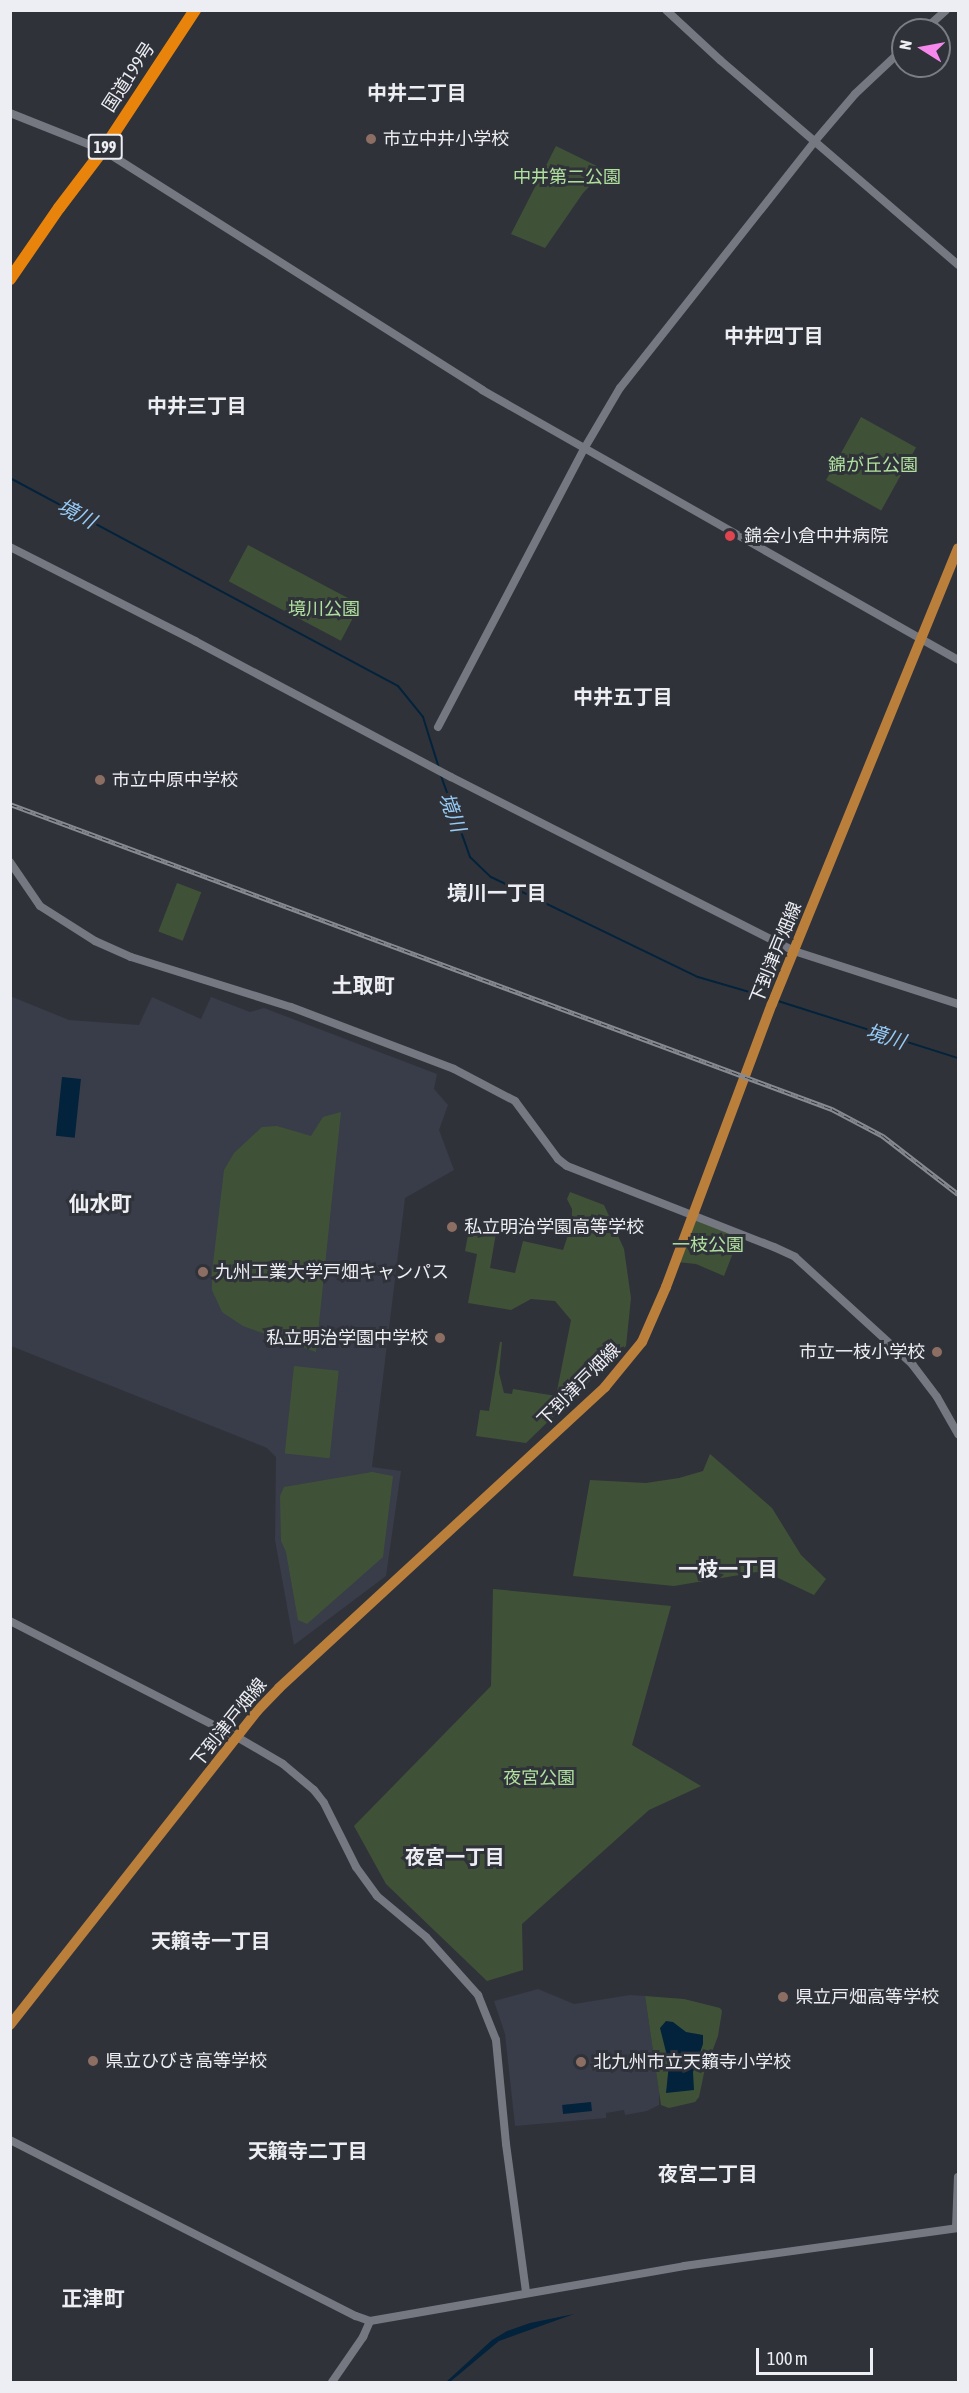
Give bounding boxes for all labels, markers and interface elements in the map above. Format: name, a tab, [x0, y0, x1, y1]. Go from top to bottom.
north arrow	[891, 18, 951, 78]
street label: 国道199号	[98, 38, 160, 116]
text: N	[896, 39, 915, 51]
district label: 中井二丁目	[367, 80, 467, 104]
place label: 市立中井小学校	[383, 128, 509, 150]
marker: 市立中井小学校	[364, 132, 378, 146]
road number: 199	[87, 134, 123, 160]
park label: 中井第二公園	[513, 166, 621, 188]
district label: 中井四丁目	[724, 323, 824, 347]
district label: 中井三丁目	[147, 393, 247, 417]
park label: 錦が丘公園	[828, 454, 918, 476]
water label: 境川	[54, 493, 100, 533]
place label: 錦会小倉中井病院	[744, 525, 888, 547]
marker: 錦会小倉中井病院	[721, 527, 739, 545]
park label: 境川公園	[288, 598, 360, 620]
district label: 中井五丁目	[573, 684, 673, 708]
place label: 市立中原中学校	[112, 769, 238, 791]
marker: 市立中原中学校	[93, 773, 107, 787]
water label: 境川	[435, 789, 471, 835]
district label: 境川一丁目	[447, 880, 547, 904]
street label: 下到津戸畑線	[746, 899, 806, 1007]
district label: 土取町	[332, 972, 394, 998]
water label: 境川	[863, 1019, 909, 1053]
district label: 仙水町	[69, 1190, 131, 1216]
place label: 私立明治学園高等学校	[464, 1216, 644, 1238]
marker: 私立明治学園高等学校	[445, 1220, 459, 1234]
park label: 一枝公園	[672, 1234, 744, 1256]
place label: 九州工業大学戸畑キャンパス	[215, 1261, 449, 1283]
marker: 九州工業大学戸畑キャンパス	[196, 1265, 210, 1279]
place label: 私立明治学園中学校	[266, 1327, 428, 1349]
marker: 私立明治学園中学校	[433, 1331, 447, 1345]
street label: 下到津戸畑線	[533, 1339, 625, 1431]
place label: 市立一枝小学校	[799, 1341, 925, 1363]
marker: 市立一枝小学校	[930, 1345, 944, 1359]
district label: 一枝一丁目	[678, 1556, 778, 1580]
street label: 下到津戸畑線	[187, 1674, 271, 1772]
park label: 夜宮公園	[503, 1767, 575, 1789]
district label: 夜宮一丁目	[405, 1844, 505, 1868]
district label: 天籟寺一丁目	[151, 1928, 271, 1952]
place label: 県立戸畑高等学校	[795, 1986, 939, 2008]
marker: 県立戸畑高等学校	[776, 1990, 790, 2004]
place label: 県立ひびき高等学校	[105, 2050, 267, 2072]
place label: 北九州市立天籟寺小学校	[593, 2051, 791, 2073]
marker: 県立ひびき高等学校	[86, 2054, 100, 2068]
marker: 北九州市立天籟寺小学校	[574, 2055, 588, 2069]
district label: 天籟寺二丁目	[248, 2138, 368, 2162]
district label: 夜宮二丁目	[658, 2161, 758, 2185]
district label: 正津町	[62, 2285, 124, 2311]
scale bar	[759, 2336, 876, 2374]
text: 100 m	[767, 2348, 808, 2369]

